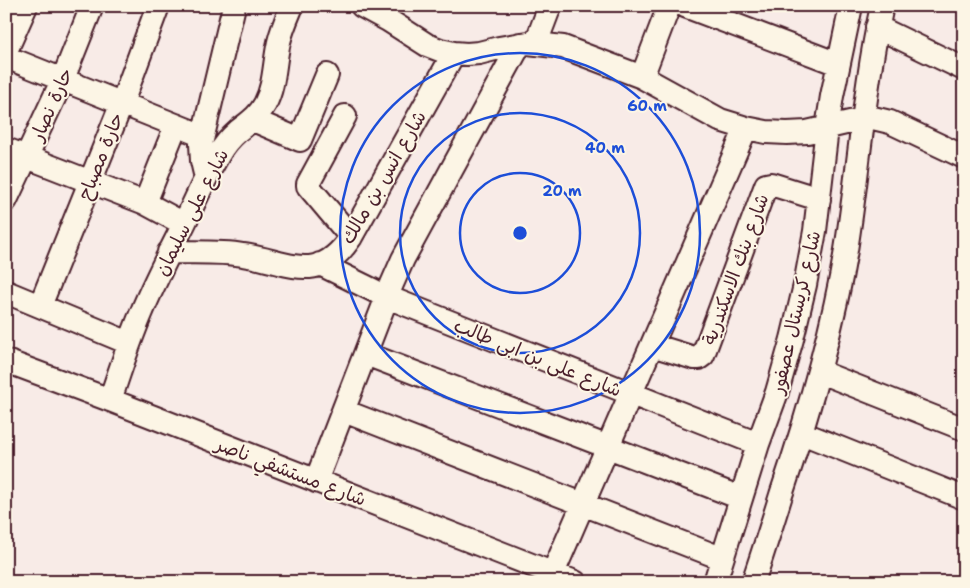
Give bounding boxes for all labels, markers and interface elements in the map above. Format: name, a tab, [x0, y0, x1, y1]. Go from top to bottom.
street label: حارة نصار	[23, 64, 79, 146]
text: 60 m	[627, 96, 667, 116]
street label: شارع انس بن مالك	[335, 106, 433, 249]
street label: حارة مصباح	[72, 109, 129, 204]
text: 40 m	[585, 138, 625, 158]
street label: شارع على سليمان	[149, 145, 235, 280]
text: 20 m	[542, 181, 582, 201]
street label: شارع بنك الاسكندرية	[697, 190, 775, 349]
centre of rings	[511, 224, 529, 242]
street label: شارع كريستال عصفور	[764, 228, 827, 398]
street label: شارع على بن ابى طالب	[450, 312, 625, 403]
street label: شارع مستشفي ناصر	[209, 431, 370, 515]

